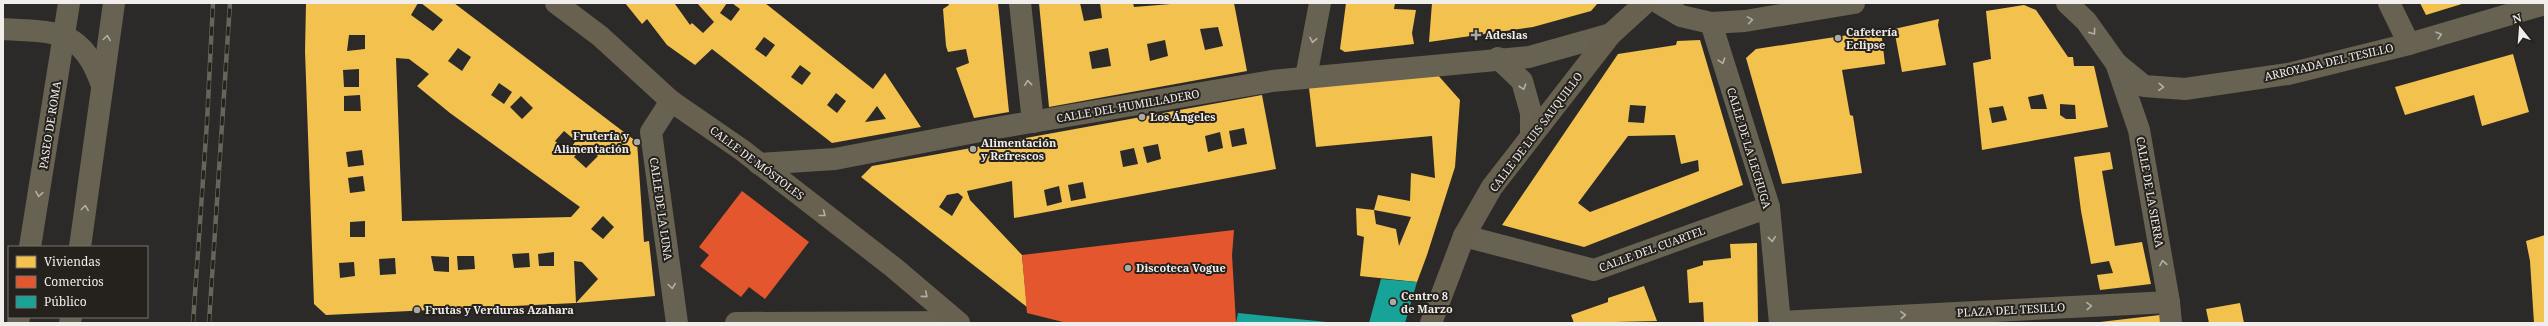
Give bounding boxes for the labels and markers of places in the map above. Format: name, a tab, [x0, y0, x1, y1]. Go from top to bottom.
place label: Cafetería Eclipse	[1846, 24, 1898, 52]
place label: Adeslas	[1485, 27, 1528, 42]
marker: Adeslas	[1470, 29, 1482, 41]
marker: Cafetería Eclipse	[1833, 33, 1843, 43]
place label: Los Ángeles	[1150, 109, 1216, 124]
marker: Los Ángeles	[1137, 112, 1147, 122]
place label: Frutería y Alimentación	[554, 128, 630, 156]
place label: Alimentación y Refrescos	[981, 135, 1057, 163]
marker: Frutería y Alimentación	[632, 137, 642, 147]
marker: Alimentación y Refrescos	[968, 144, 978, 154]
place label: Discoteca Vogue	[1136, 260, 1226, 275]
marker: Discoteca Vogue	[1123, 263, 1133, 273]
place label: Centro 8 de Marzo	[1401, 288, 1453, 316]
marker: Centro 8 de Marzo	[1388, 297, 1398, 307]
place label: Frutas y Verduras Azahara	[425, 302, 574, 317]
marker: Frutas y Verduras Azahara	[412, 305, 422, 315]

